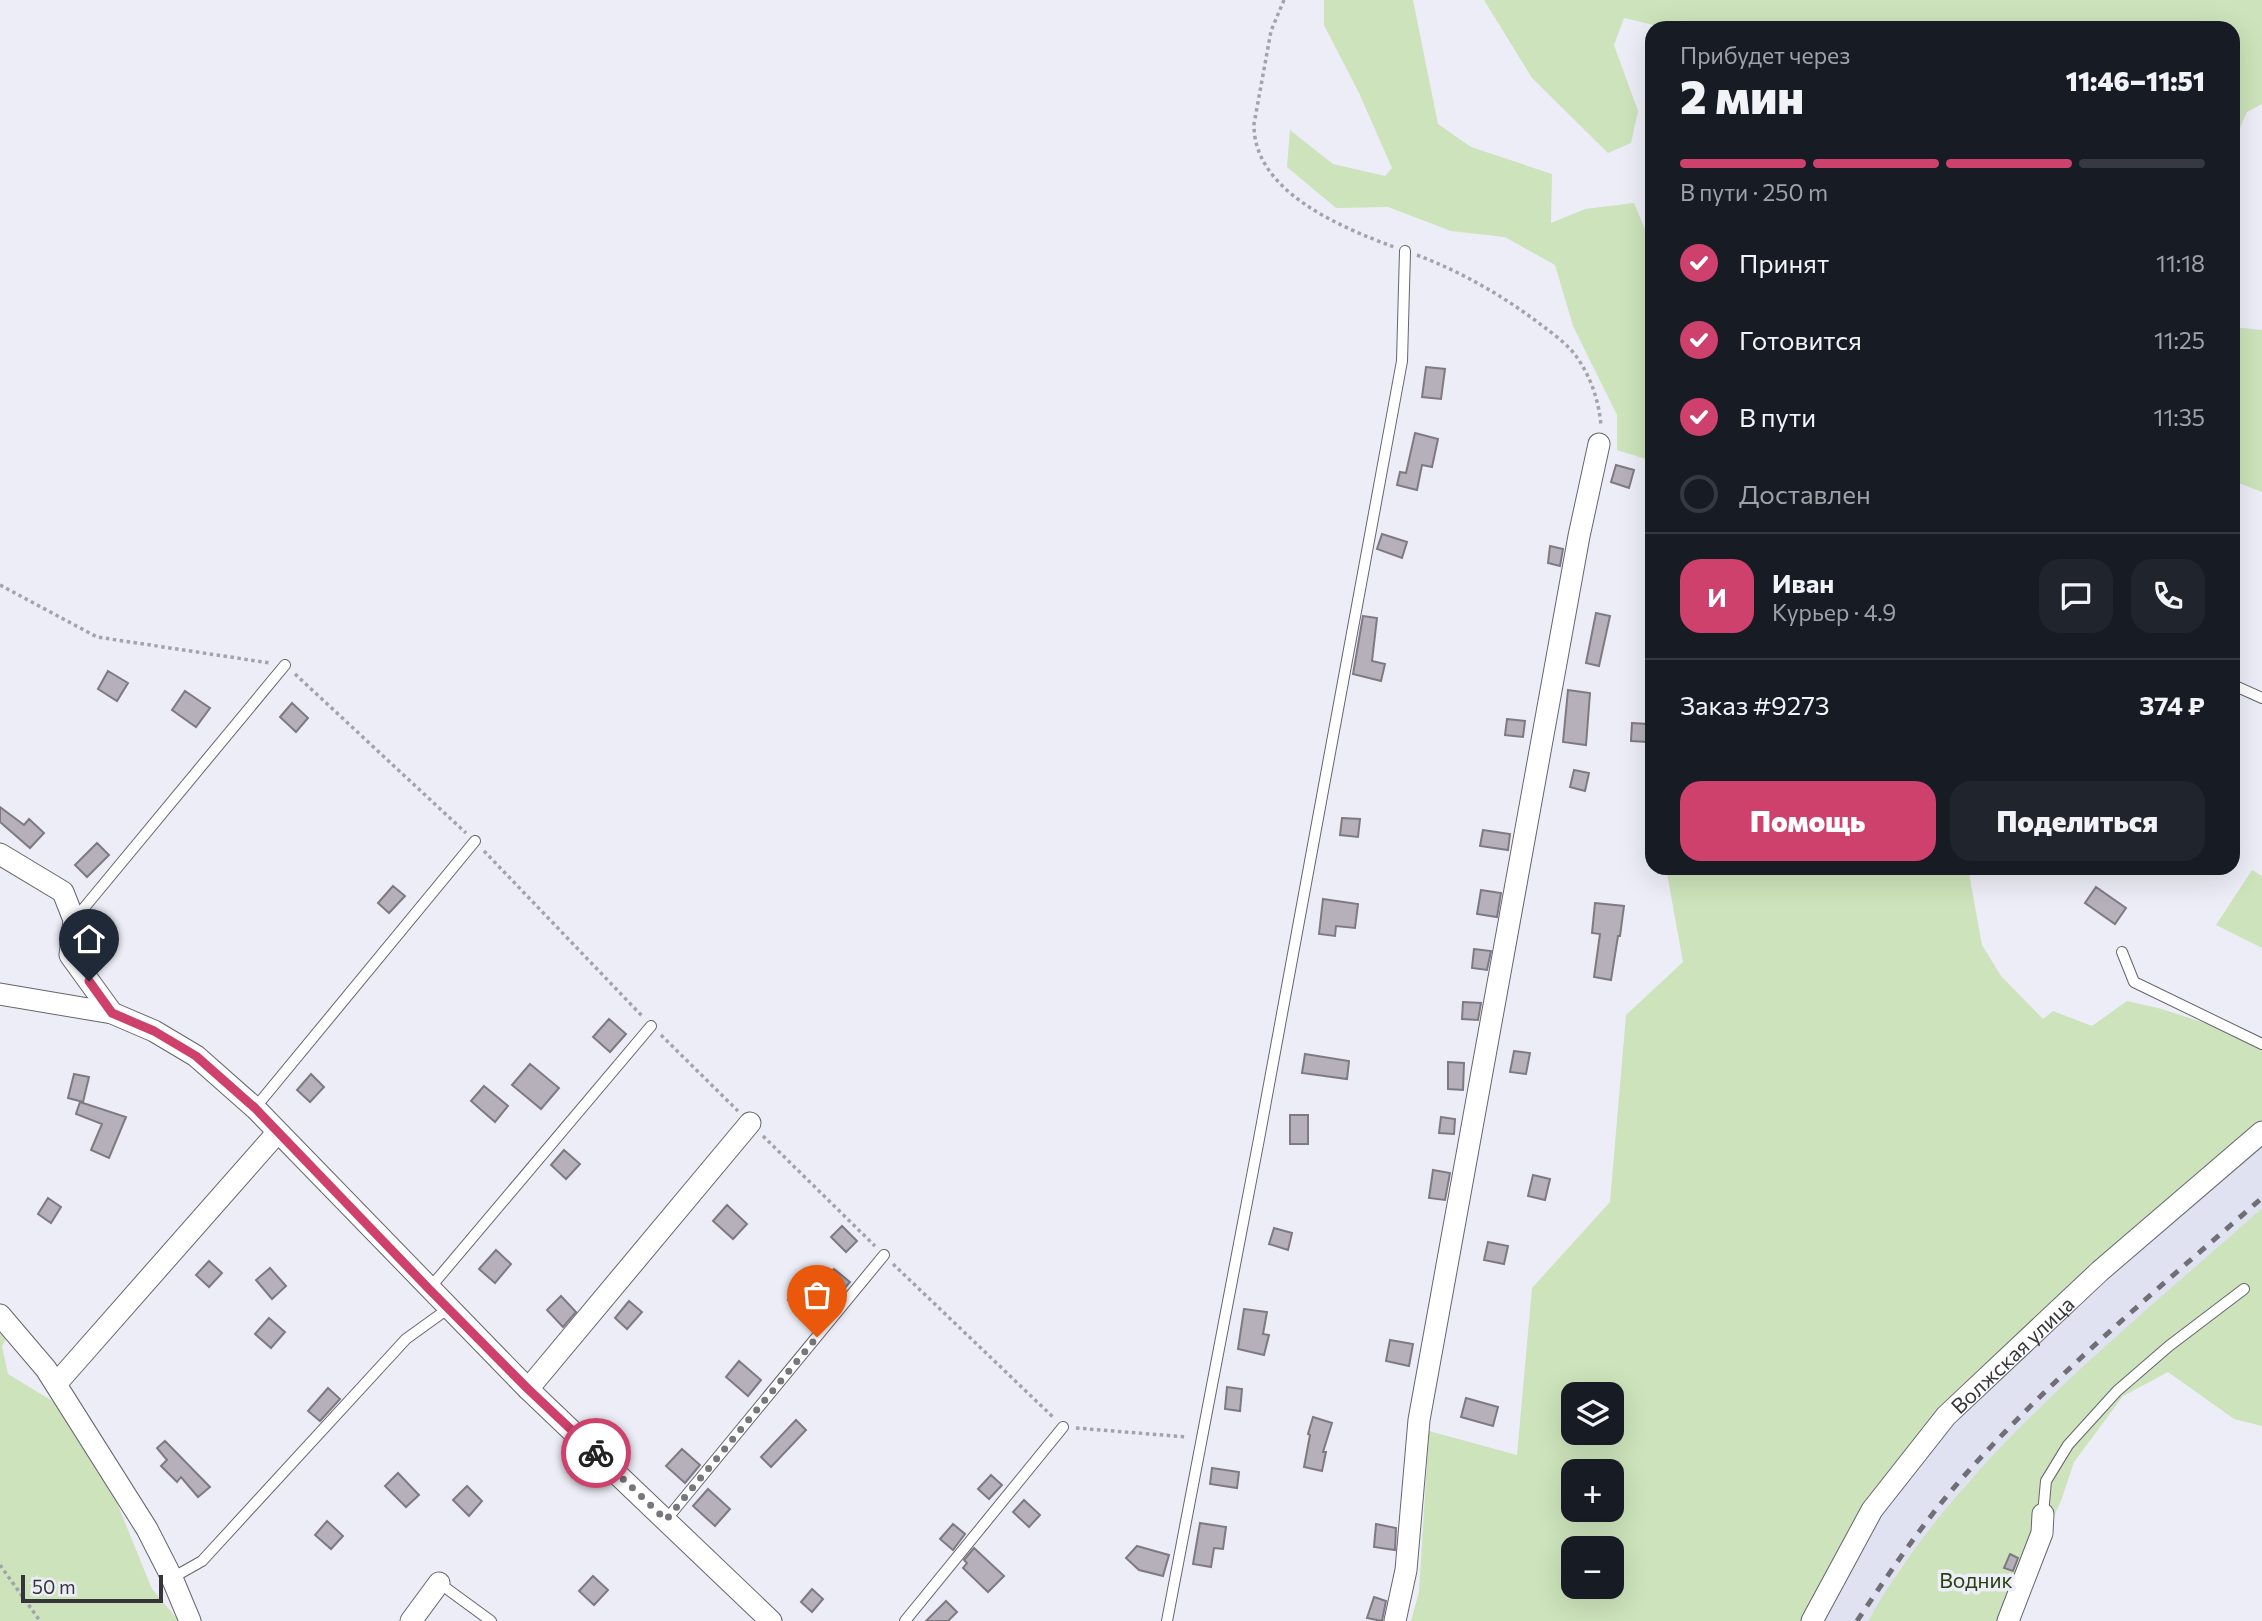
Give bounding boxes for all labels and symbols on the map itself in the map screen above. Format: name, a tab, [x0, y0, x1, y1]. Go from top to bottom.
pin	[59, 909, 119, 981]
pin	[787, 1265, 847, 1337]
street label: Волжская улица	[1945, 1290, 2078, 1418]
courier	[561, 1418, 631, 1488]
park label: Водник	[1939, 1567, 2013, 1592]
scale bar	[21, 1572, 163, 1604]

